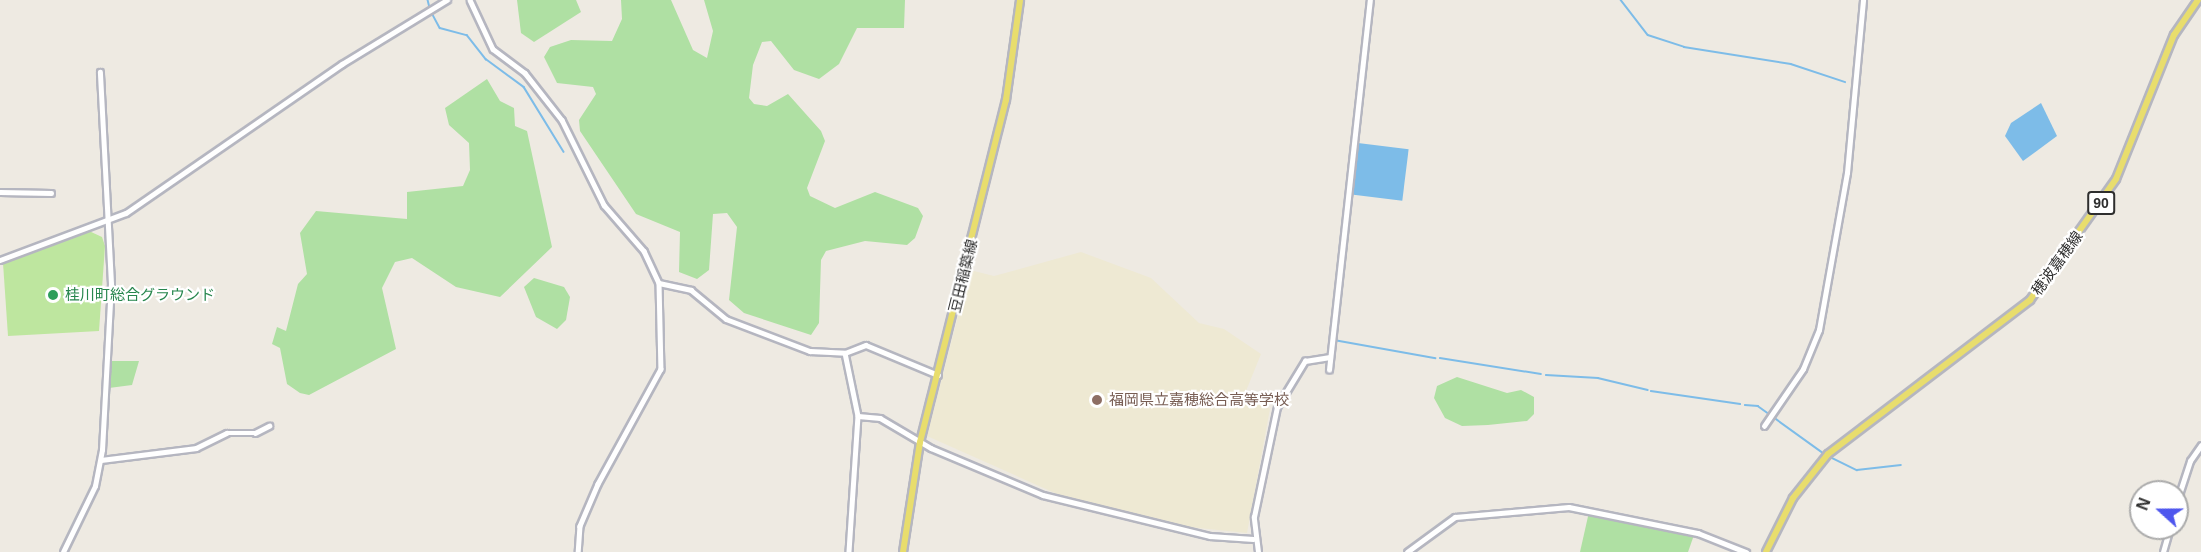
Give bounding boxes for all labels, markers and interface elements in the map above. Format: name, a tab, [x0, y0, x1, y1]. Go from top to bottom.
road number: 90	[2086, 192, 2116, 214]
street label: 穂波嘉穂線	[2028, 227, 2086, 299]
street label: 豆田稲築線	[945, 237, 981, 315]
place label: 桂川町総合グラウンド	[65, 286, 215, 304]
marker: 桂川町総合グラウンド	[46, 288, 60, 302]
place label: 福岡県立嘉穂総合高等学校	[1109, 391, 1289, 409]
marker: 福岡県立嘉穂総合高等学校	[1090, 393, 1104, 407]
north arrow	[2129, 480, 2189, 540]
text: N	[2134, 496, 2154, 513]

